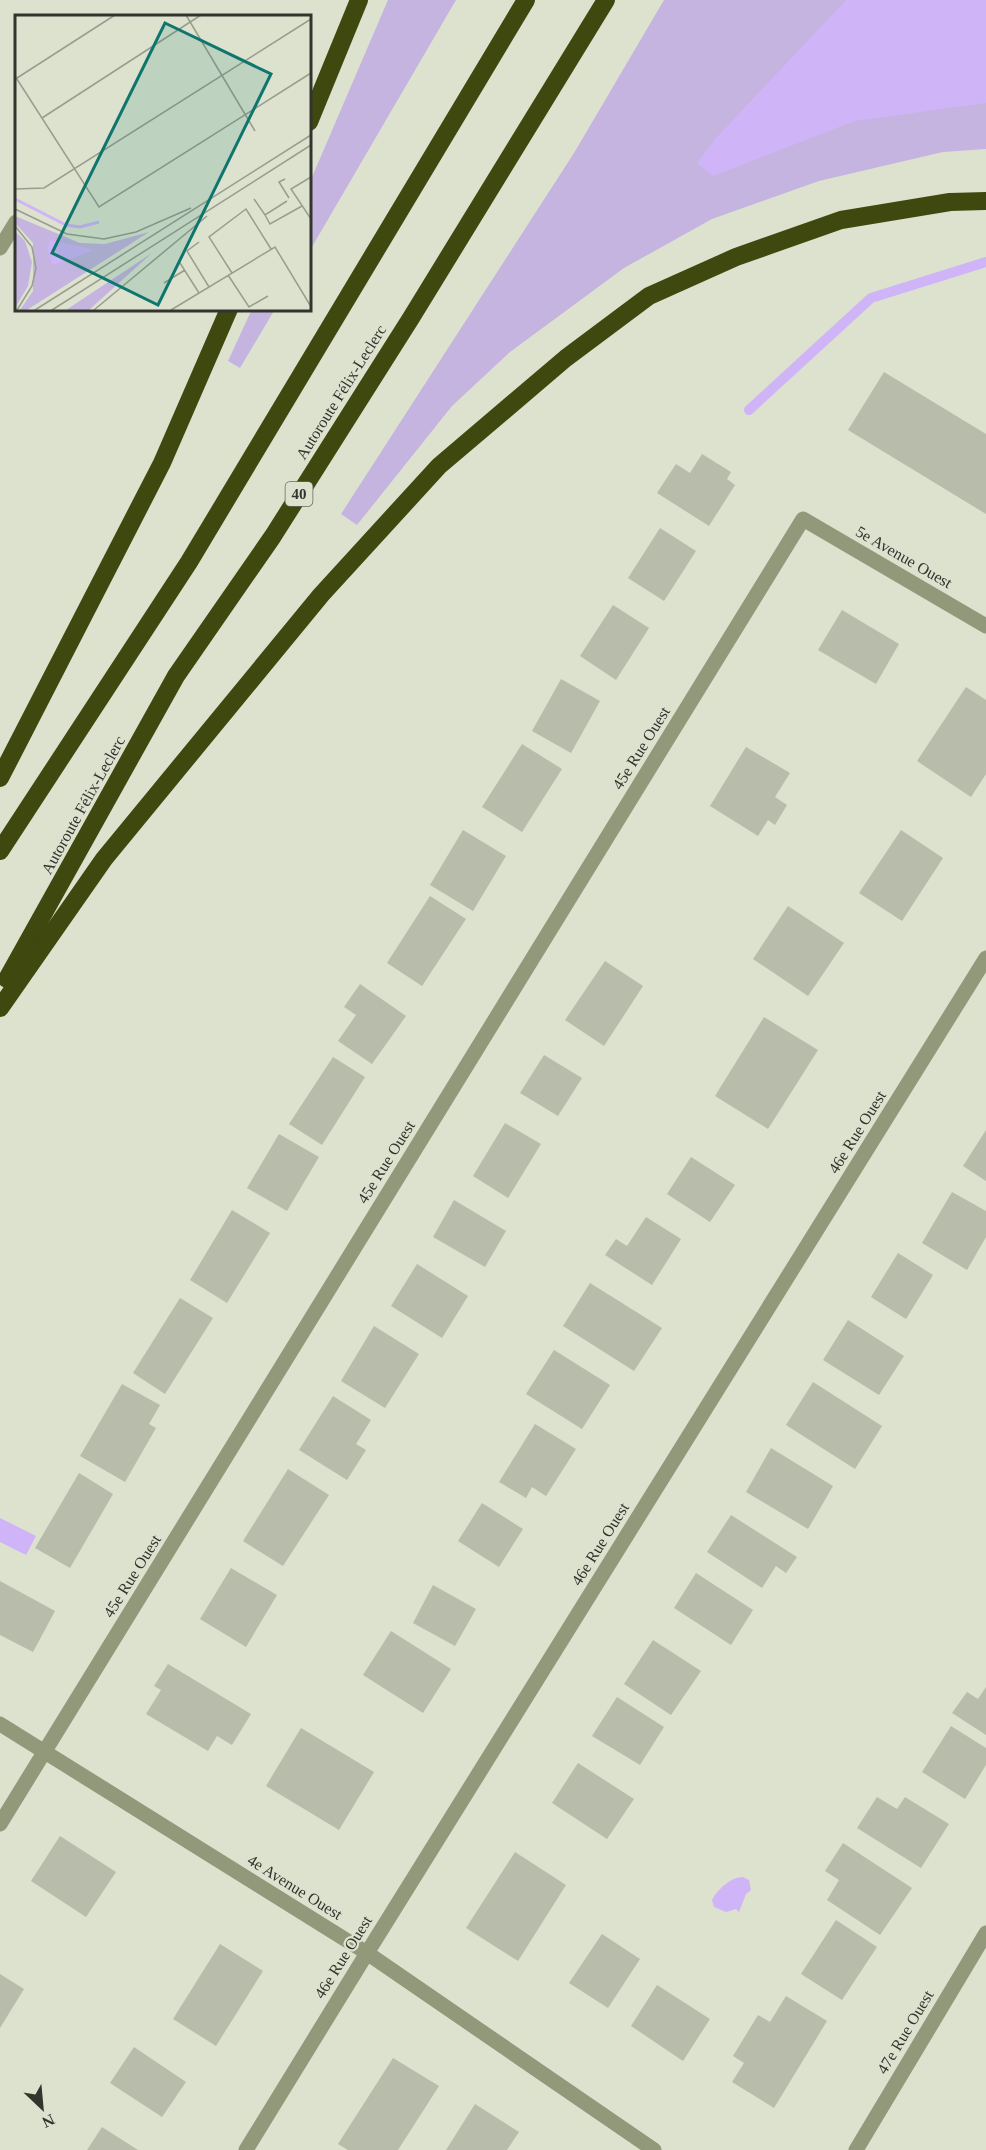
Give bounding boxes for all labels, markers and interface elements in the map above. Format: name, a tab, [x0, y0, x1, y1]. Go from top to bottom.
inset map	[15, 15, 310, 310]
street label: Autoroute Félix-Leclerc	[293, 322, 389, 462]
road number: 40	[286, 482, 312, 506]
street label: 5e Avenue Ouest	[853, 523, 956, 592]
street label: 45e Rue Ouest	[609, 703, 673, 792]
street label: Autoroute Félix-Leclerc	[38, 733, 128, 877]
street label: 46e Rue Ouest	[825, 1087, 889, 1176]
street label: 45e Rue Ouest	[354, 1117, 418, 1206]
street label: 46e Rue Ouest	[568, 1499, 632, 1588]
street label: 45e Rue Ouest	[100, 1531, 164, 1620]
street label: 4e Avenue Ouest	[245, 1851, 346, 1923]
street label: 46e Rue Ouest	[311, 1912, 375, 2001]
street label: 47e Rue Ouest	[873, 1987, 937, 2077]
north arrow	[12, 2078, 72, 2138]
text: N	[39, 2111, 57, 2131]

